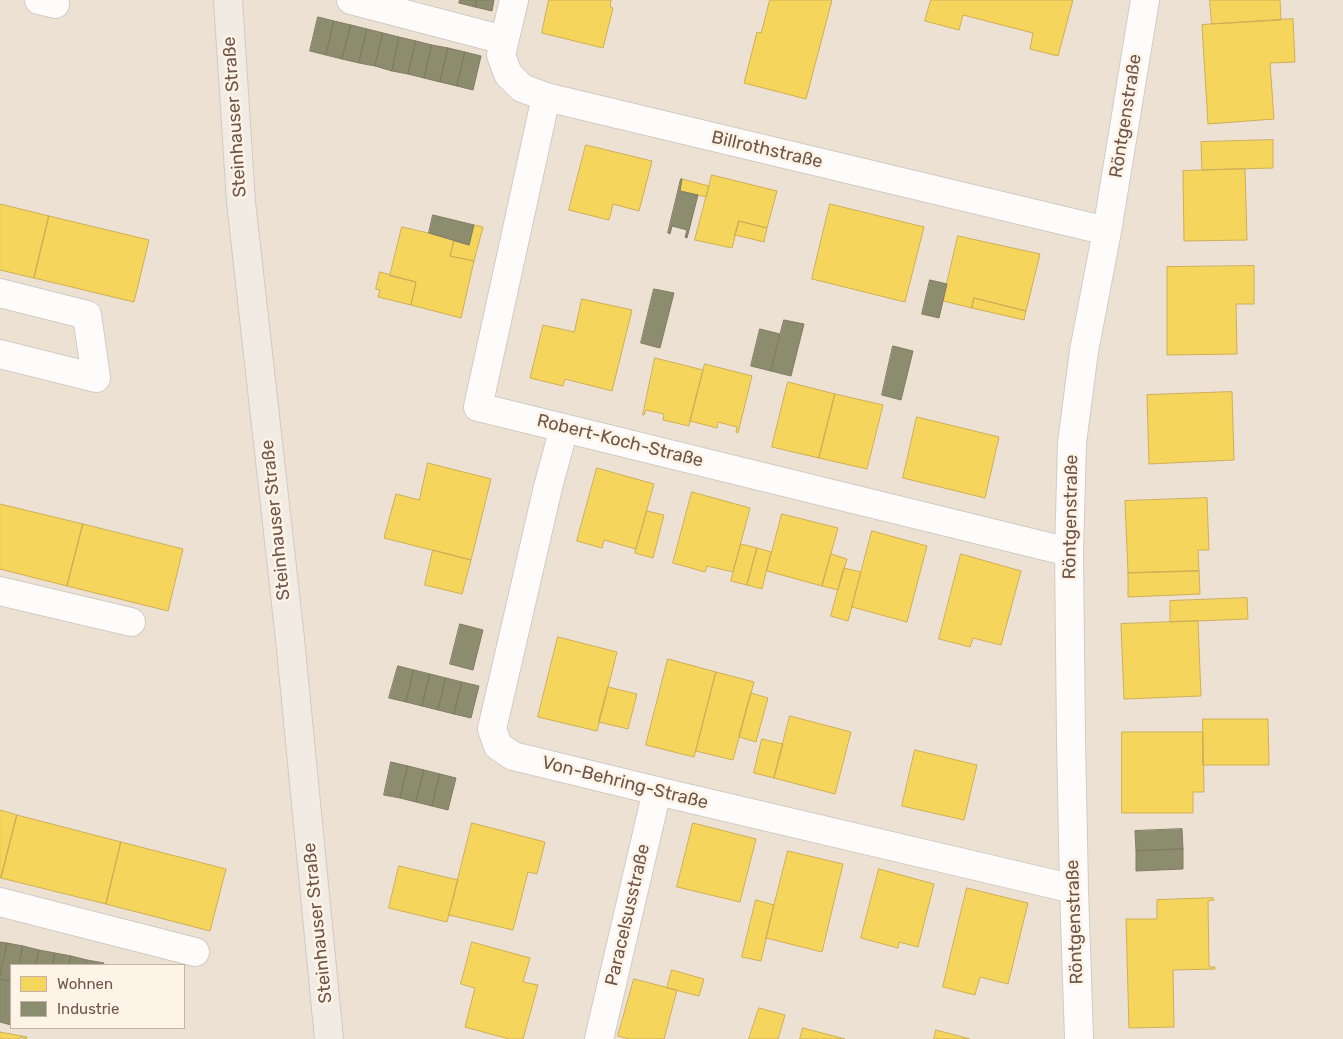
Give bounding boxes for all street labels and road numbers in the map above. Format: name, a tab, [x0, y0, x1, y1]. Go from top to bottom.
street label: Steinhauser Straße	[219, 36, 251, 198]
street label: Röntgenstraße	[1106, 53, 1146, 179]
street label: Billrothstraße	[709, 127, 825, 173]
street label: Robert-Koch-Straße	[535, 410, 705, 472]
street label: Steinhauser Straße	[257, 439, 295, 601]
street label: Röntgenstraße	[1059, 454, 1083, 580]
street label: Von-Behring-Straße	[540, 752, 710, 814]
street label: Steinhauser Straße	[299, 842, 337, 1004]
street label: Paracelsusstraße	[601, 842, 655, 988]
street label: Röntgenstraße	[1062, 859, 1088, 985]

